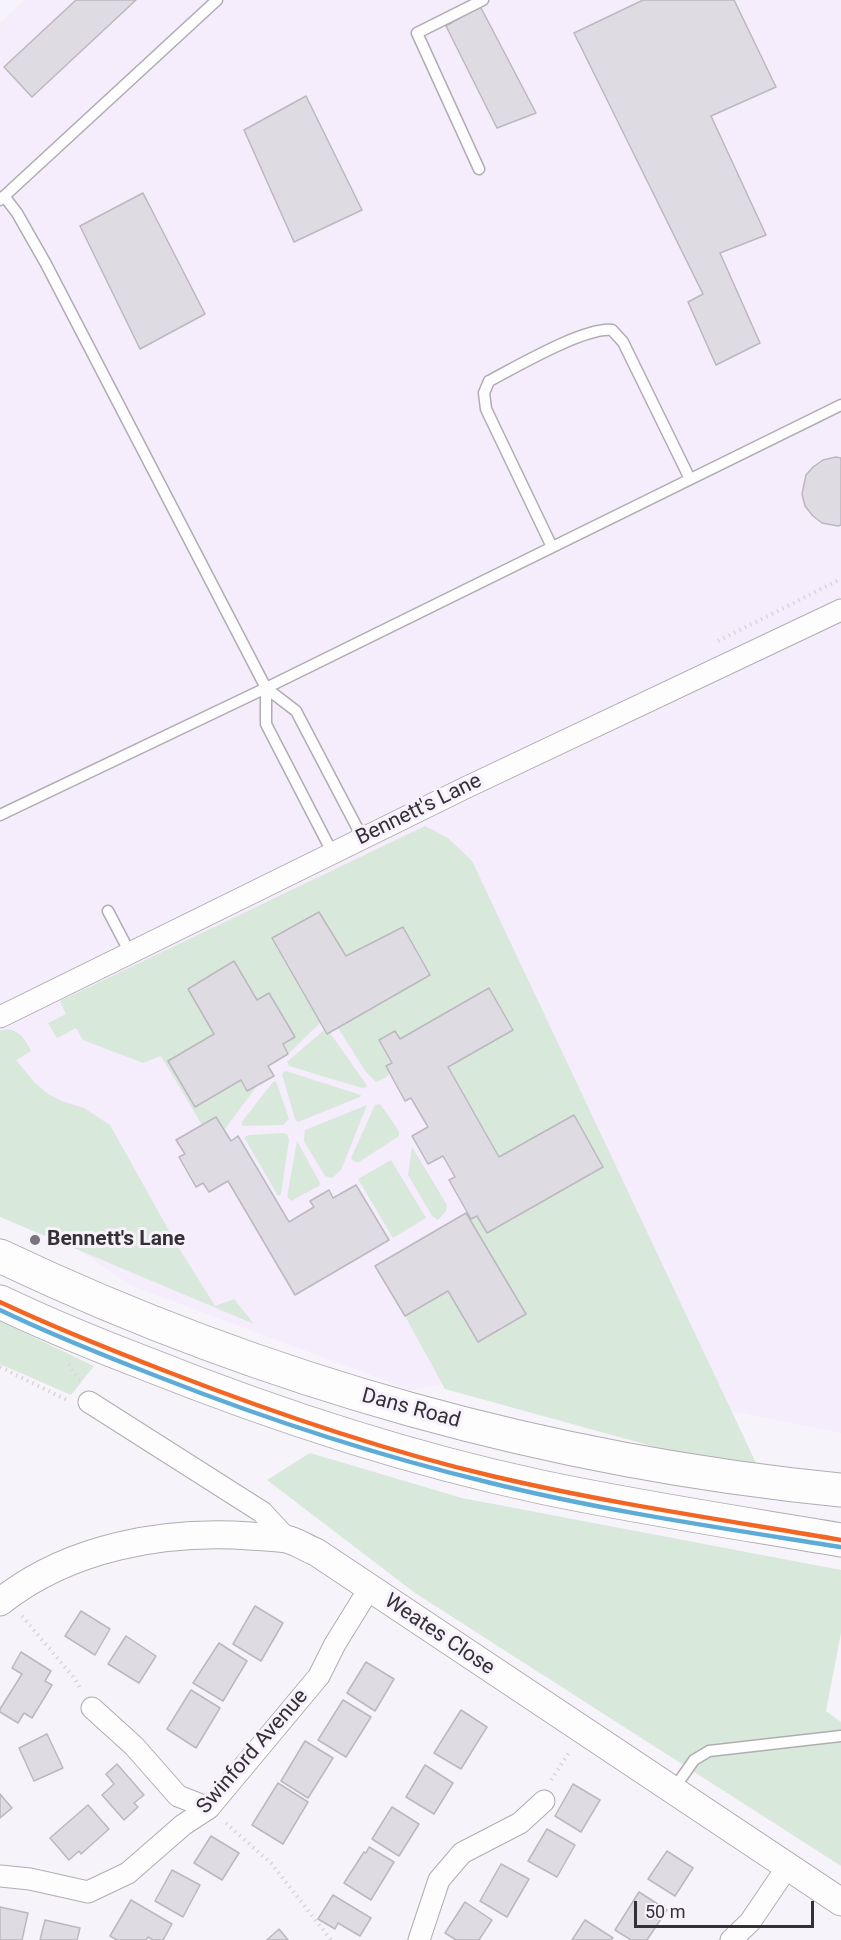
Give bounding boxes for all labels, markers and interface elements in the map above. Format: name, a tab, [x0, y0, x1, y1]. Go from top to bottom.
street label: Bennett's Lane	[352, 769, 486, 851]
place label: Bennett's Lane	[47, 1227, 185, 1253]
marker: Bennett's Lane	[28, 1233, 42, 1247]
street label: Dans Road	[359, 1384, 463, 1434]
street label: Weates Close	[379, 1589, 499, 1681]
street label: Swinford Avenue	[192, 1685, 314, 1819]
scale bar	[637, 1889, 817, 1927]
text: 50 m	[645, 1901, 685, 1922]

